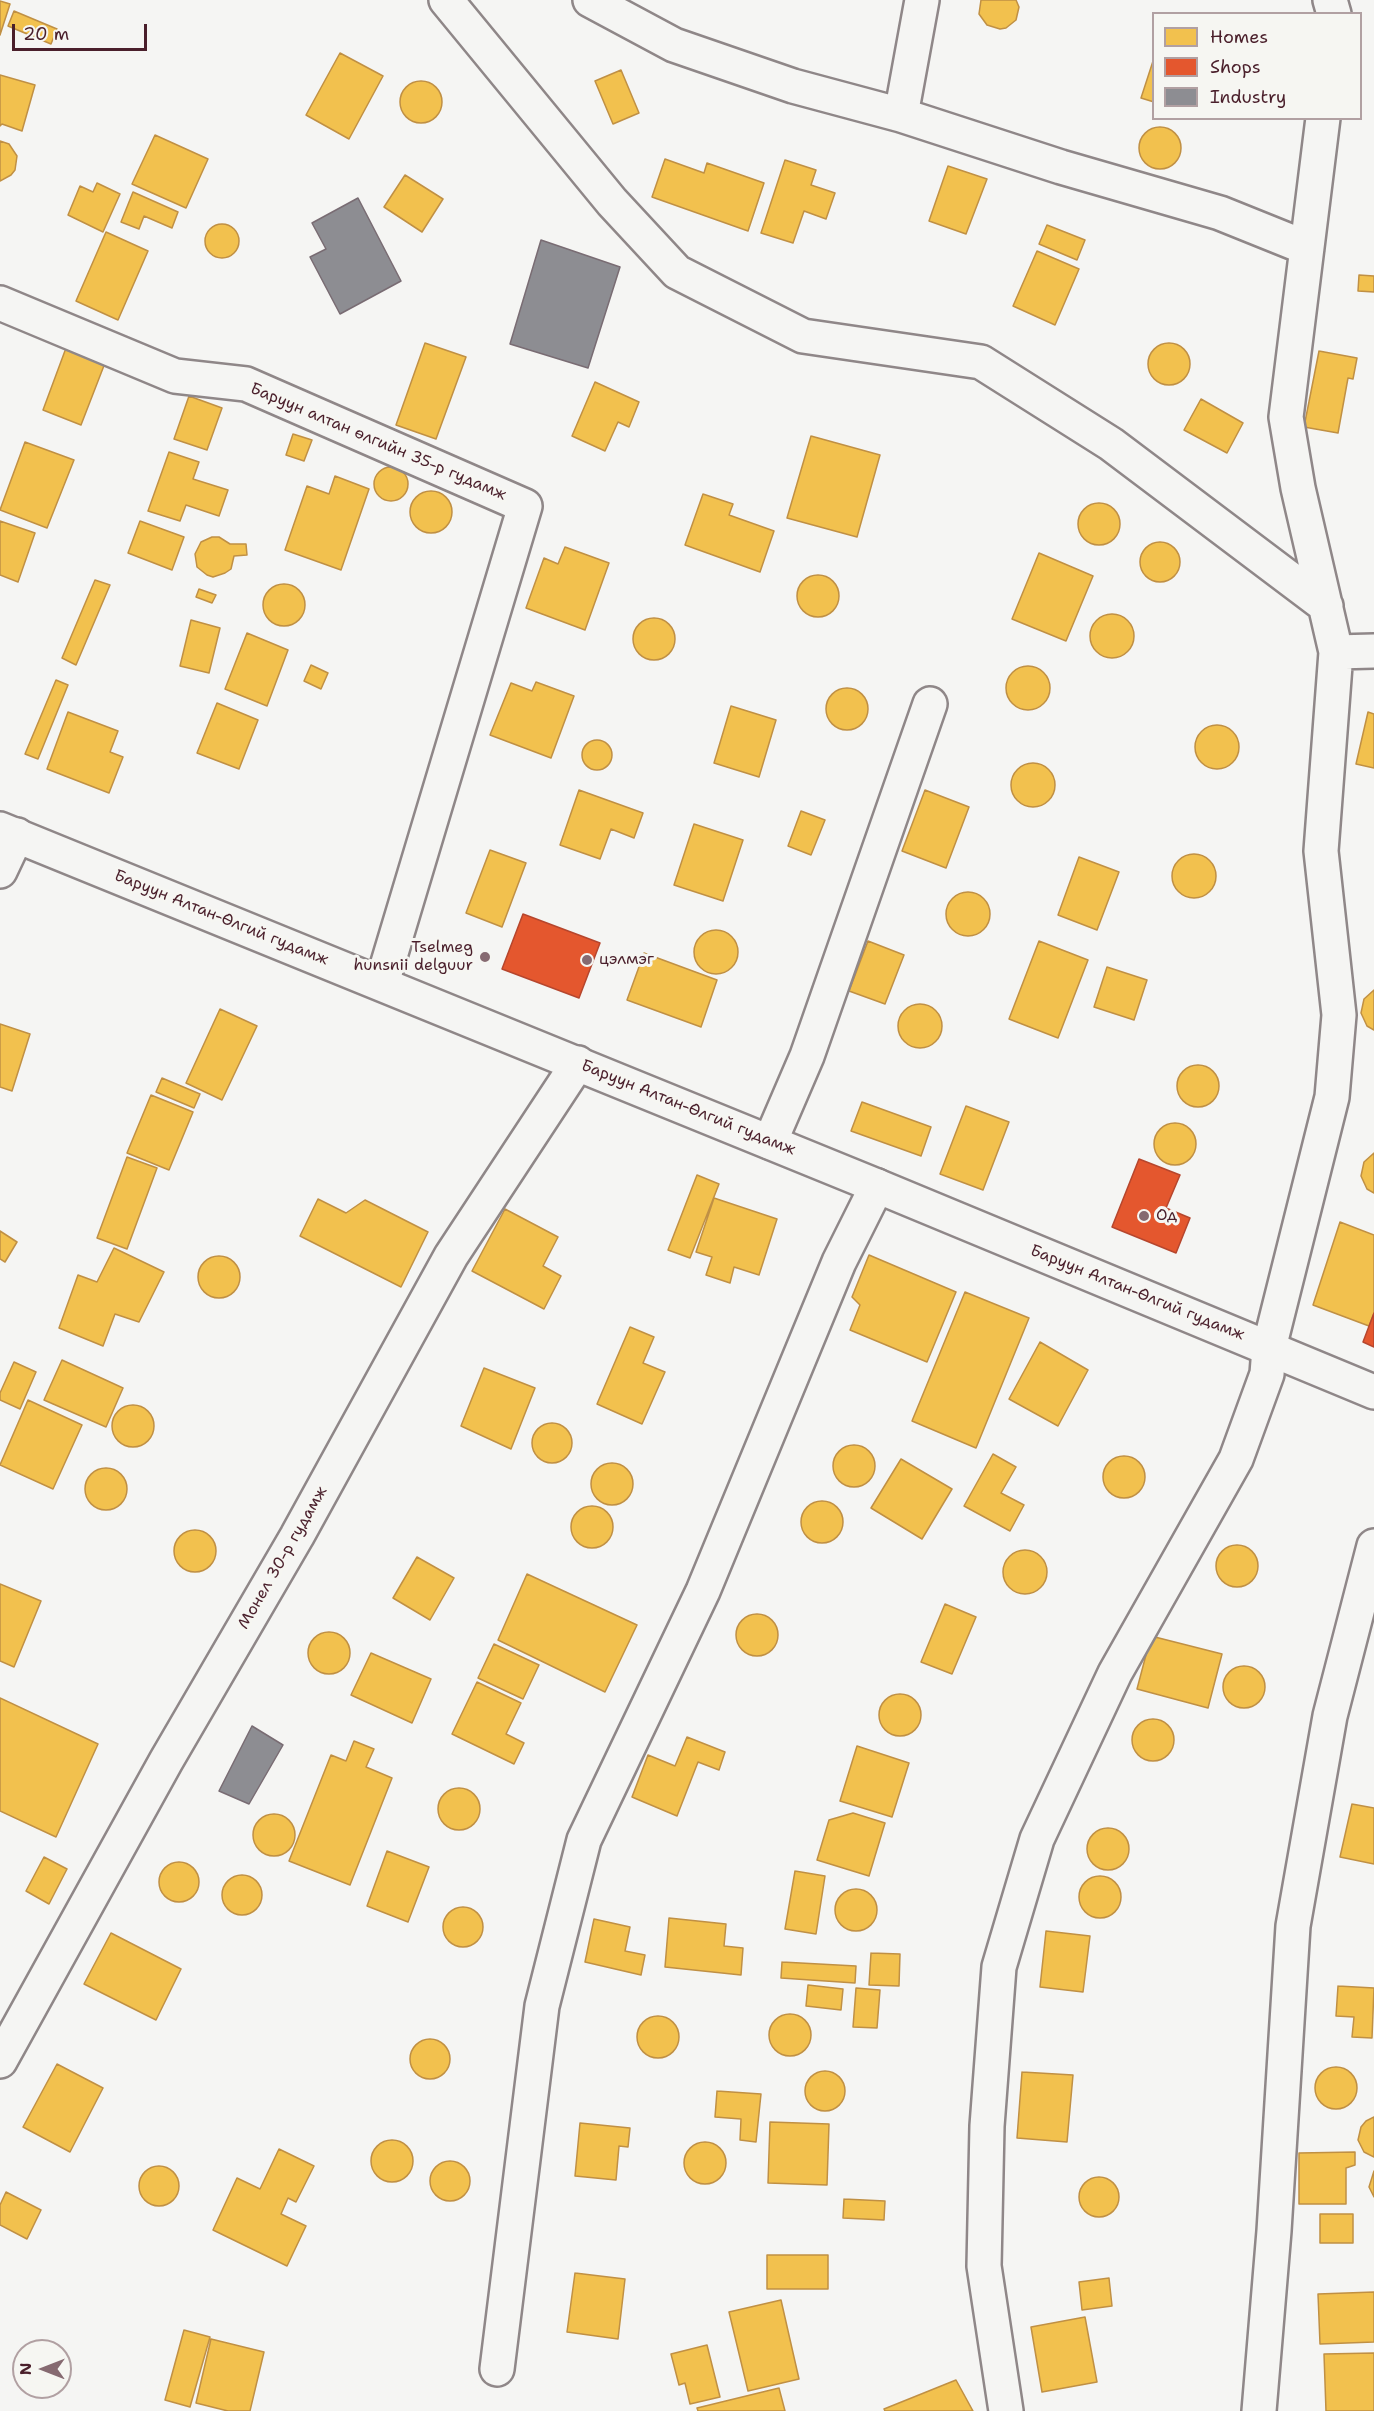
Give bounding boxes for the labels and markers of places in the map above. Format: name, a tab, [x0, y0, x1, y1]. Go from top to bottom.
place label: Tselmeg hunsnii delguur	[354, 938, 473, 976]
marker: Tselmeg hunsnii delguur	[478, 950, 492, 964]
place label: цэлмэг	[599, 950, 654, 970]
marker: цэлмэг	[580, 953, 594, 967]
place label: Од	[1156, 1206, 1177, 1226]
marker: Од	[1137, 1209, 1151, 1223]

